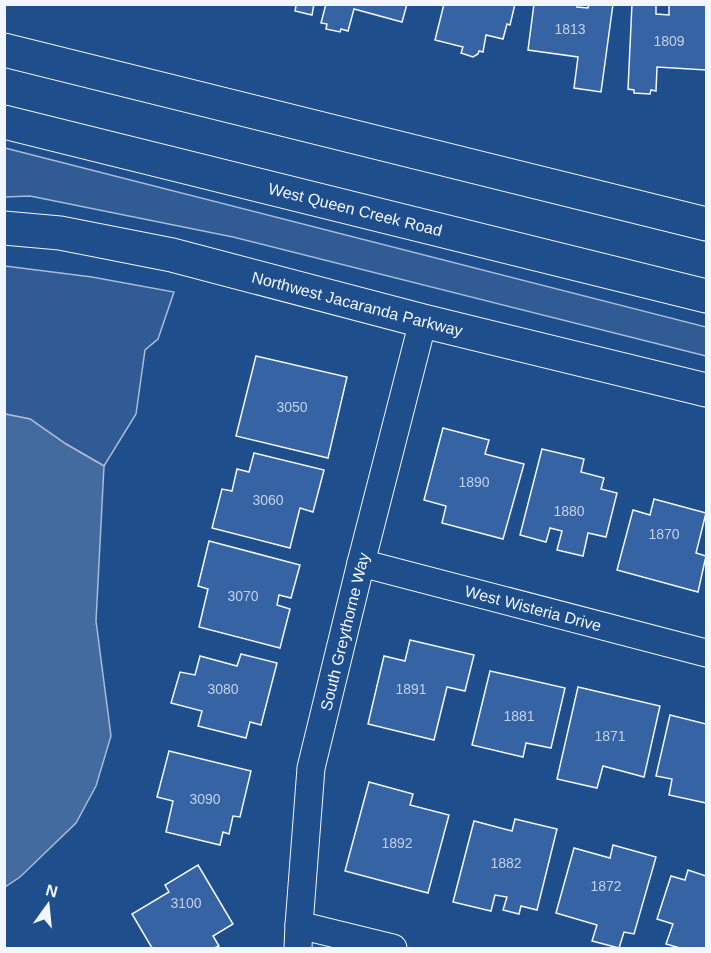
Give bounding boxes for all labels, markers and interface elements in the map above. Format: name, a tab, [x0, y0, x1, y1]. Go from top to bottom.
house number: 1813	[554, 21, 586, 37]
house number: 1809	[653, 33, 685, 49]
street label: West Queen Creek Road	[267, 179, 444, 239]
street label: Northwest Jacaranda Parkway	[250, 268, 465, 339]
house number: 3050	[276, 399, 308, 415]
house number: 1890	[458, 474, 490, 490]
house number: 3060	[252, 492, 284, 508]
house number: 1880	[553, 503, 585, 519]
house number: 1870	[648, 526, 680, 542]
street label: South Greythorne Way	[317, 551, 372, 712]
street label: West Wisteria Drive	[463, 582, 603, 634]
house number: 3070	[227, 588, 259, 604]
house number: 3080	[207, 681, 239, 697]
house number: 1891	[395, 681, 427, 697]
house number: 1881	[503, 708, 535, 724]
house number: 1871	[594, 728, 626, 744]
house number: 3090	[189, 791, 221, 807]
house number: 1892	[381, 835, 413, 851]
house number: 1882	[490, 855, 522, 871]
north arrow	[18, 875, 78, 935]
house number: 1872	[590, 878, 622, 894]
text: N	[44, 881, 60, 901]
house number: 3100	[170, 895, 202, 911]

